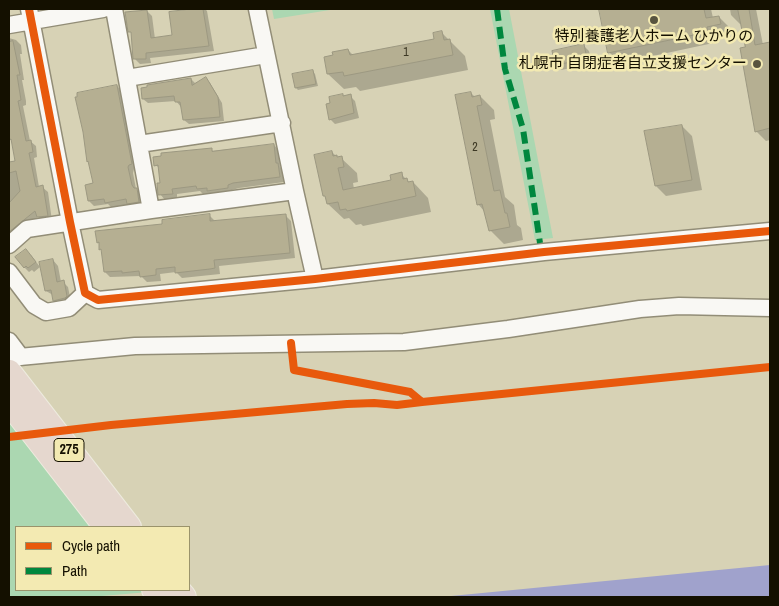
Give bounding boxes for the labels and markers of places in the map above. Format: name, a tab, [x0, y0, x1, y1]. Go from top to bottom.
marker: 特別養護老人ホーム ひかりの	[648, 14, 660, 26]
place label: 特別養護老人ホーム ひかりの	[555, 28, 753, 46]
place label: 札幌市 自閉症者自立支援センター	[519, 55, 747, 73]
marker: 札幌市 自閉症者自立支援センター	[751, 58, 763, 70]

